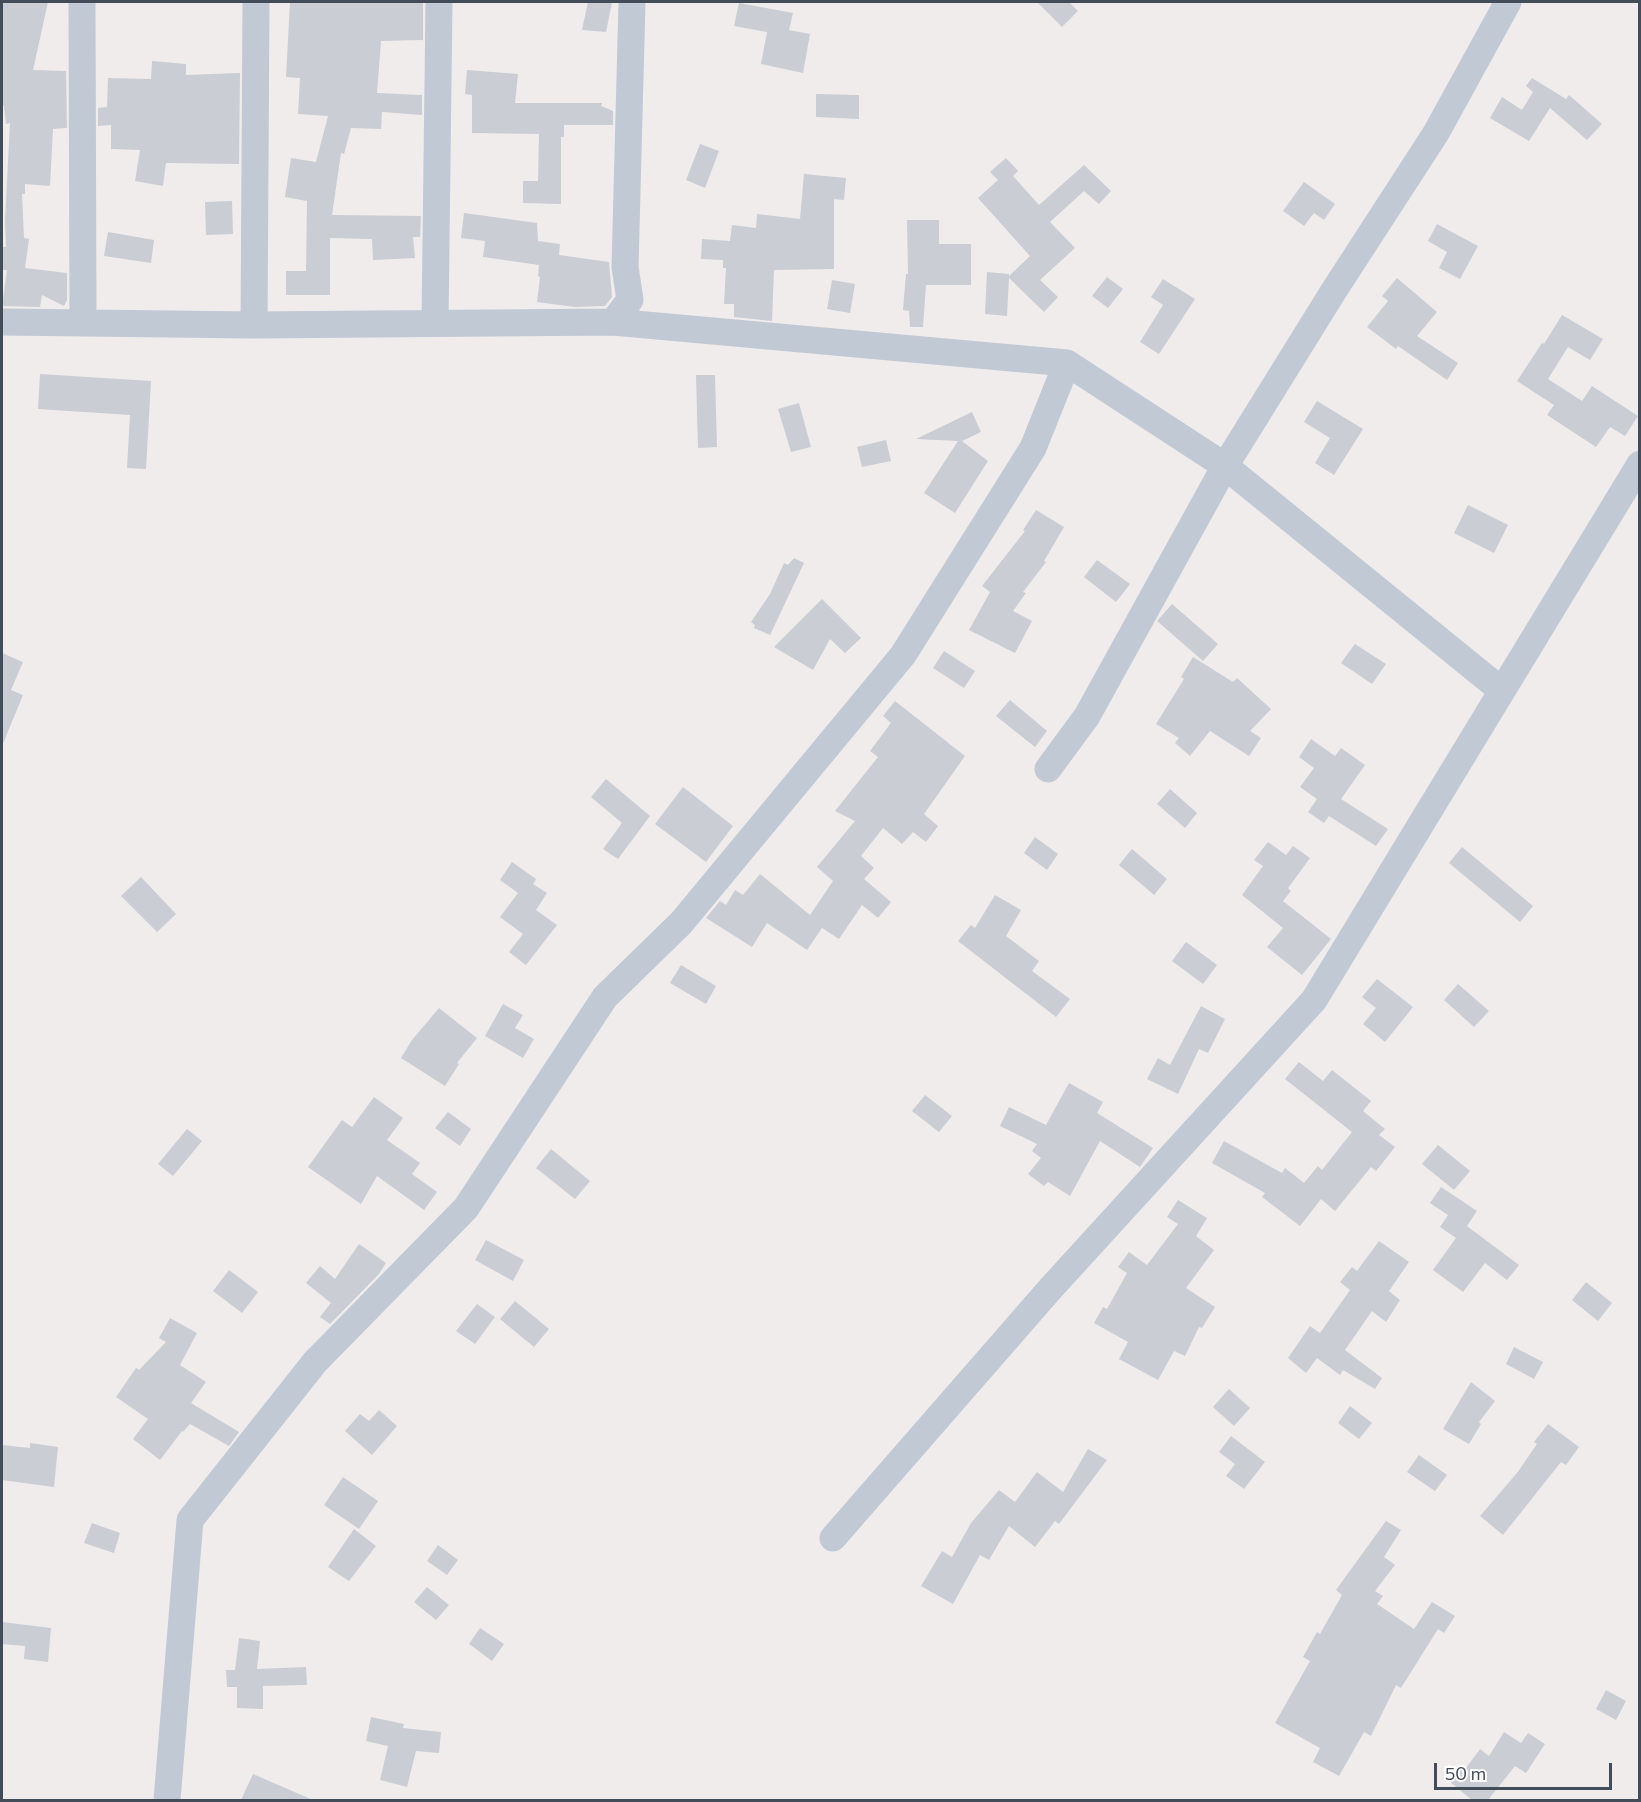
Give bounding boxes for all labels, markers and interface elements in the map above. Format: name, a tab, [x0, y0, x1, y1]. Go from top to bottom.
scale bar	[1437, 1751, 1616, 1789]
text: 50 m	[1445, 1762, 1486, 1784]

